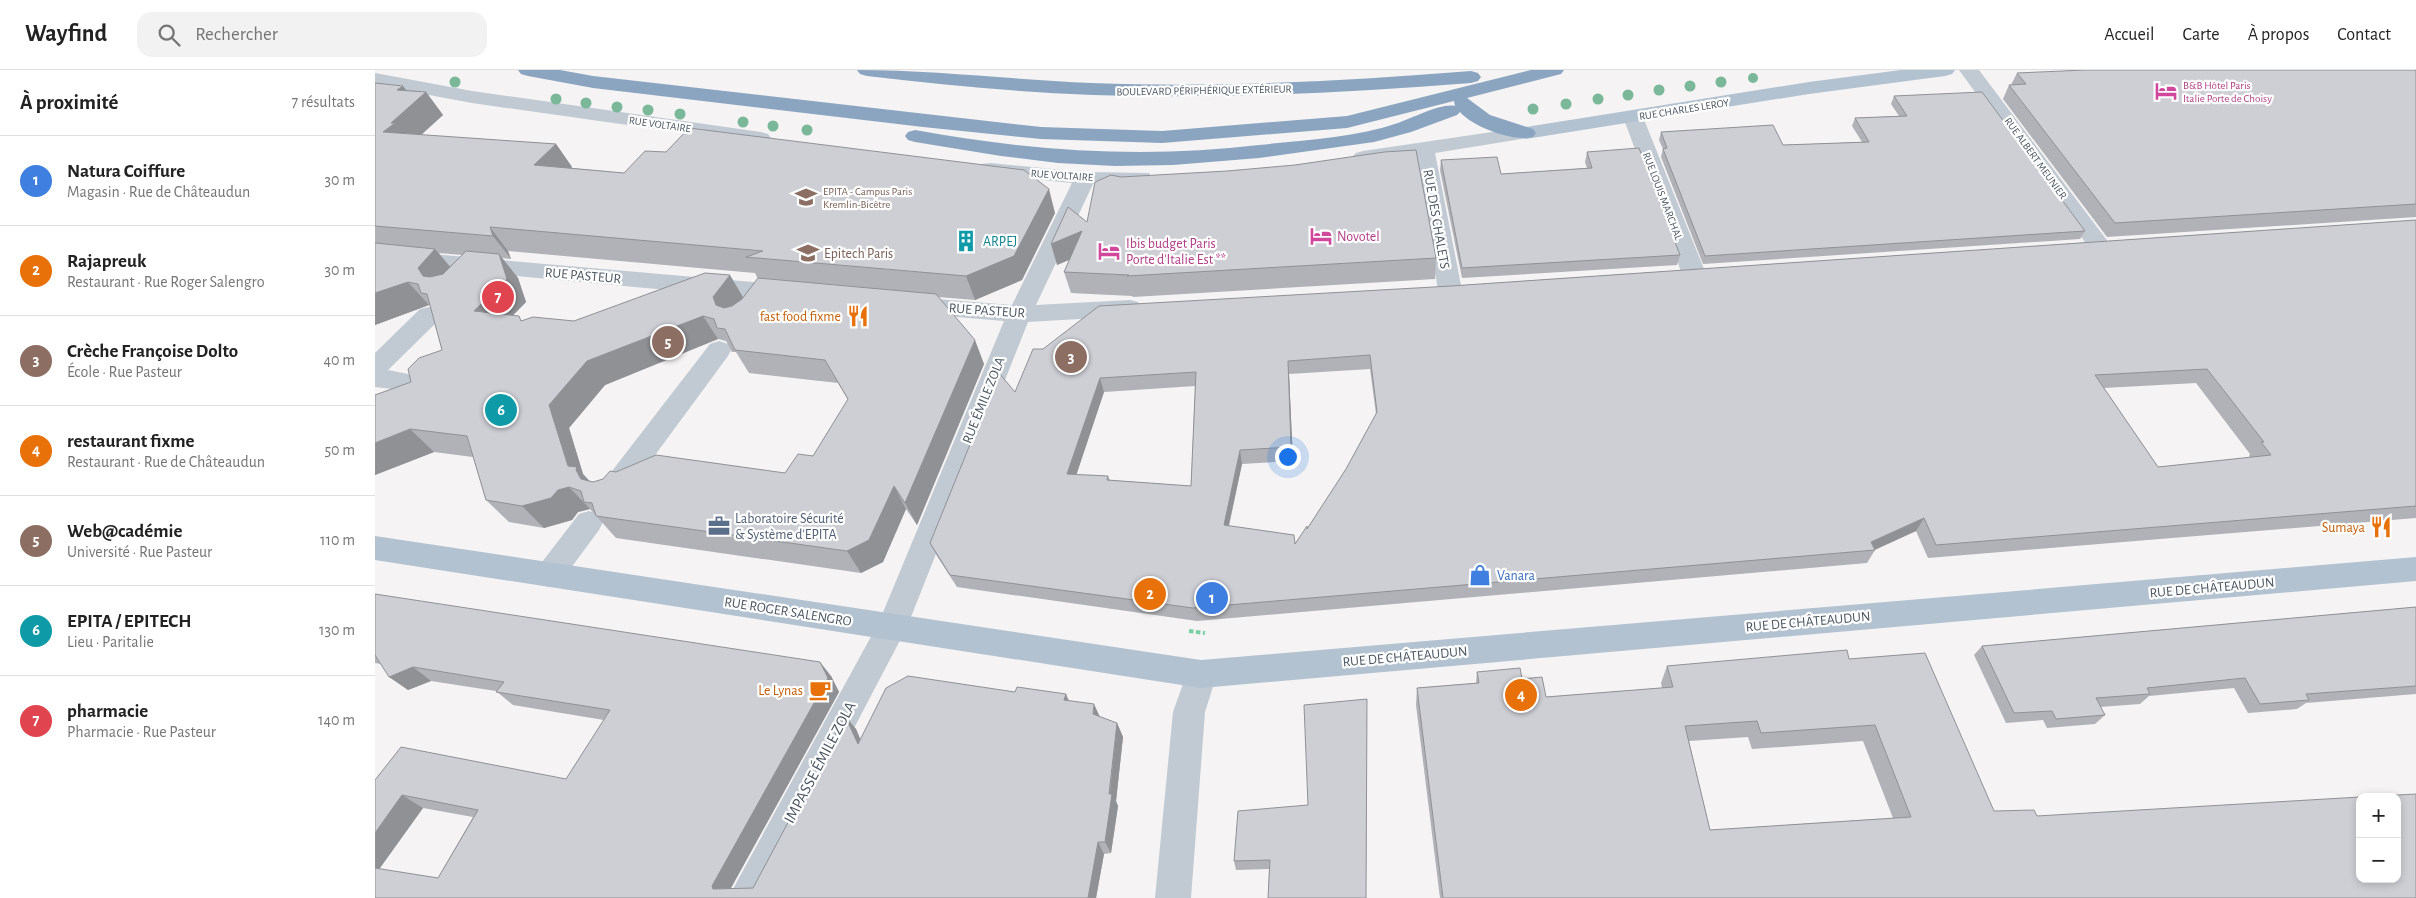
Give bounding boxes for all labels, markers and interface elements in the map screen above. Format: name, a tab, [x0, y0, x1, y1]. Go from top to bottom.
search box	[137, 12, 487, 57]
icon: search	[155, 21, 183, 49]
text: Wayfind	[25, 22, 107, 46]
text: Rechercher	[195, 25, 278, 44]
text: Accueil	[2104, 26, 2155, 44]
text: Carte	[2183, 26, 2220, 44]
text: À propos	[2248, 26, 2309, 44]
text: Contact	[2337, 26, 2391, 44]
hotel icon: B&B Hôtel Paris Italie Porte de Choisy	[2153, 78, 2179, 104]
place label: B&B Hôtel Paris Italie Porte de Choisy	[2183, 80, 2272, 104]
street label: BOULEVARD PÉRIPHÉRIQUE EXTÉRIEUR	[1116, 82, 1292, 98]
text: À proximité	[20, 92, 118, 113]
text: 7 résultats	[292, 94, 355, 110]
street label: RUE CHARLES LEROY	[1638, 97, 1730, 122]
street label: RUE VOLTAIRE	[628, 115, 692, 134]
street label: RUE ALBERT MEUNIER	[2002, 116, 2069, 201]
street label: RUE LOUIS MARCHAL	[1641, 151, 1685, 242]
text: Natura Coiffure	[67, 162, 185, 181]
street label: RUE VOLTAIRE	[1030, 168, 1094, 183]
street label: RUE DES CHALETS	[1420, 168, 1452, 270]
text: 1	[33, 172, 39, 188]
text: 30 m	[325, 172, 355, 188]
text: Magasin · Rue de Châteaudun	[67, 184, 250, 200]
school or university icon: EPITA - Campus Paris Kremlin-Bicêtre	[793, 184, 819, 210]
place label: EPITA - Campus Paris Kremlin-Bicêtre	[823, 186, 912, 210]
hotel icon: Novotel	[1308, 223, 1334, 249]
building icon: ARPEJ	[953, 228, 979, 254]
place label: Novotel	[1337, 230, 1380, 244]
place label: ARPEJ	[983, 235, 1017, 249]
place label: Ibis budget Paris Porte d'Italie Est **	[1126, 237, 1226, 267]
hotel icon: Ibis budget Paris Porte d'Italie Est **	[1096, 238, 1122, 264]
school or university icon: Epitech Paris	[795, 240, 821, 266]
place label: Epitech Paris	[824, 247, 893, 261]
text: Rajapreuk	[67, 252, 146, 271]
text: 2	[32, 262, 40, 278]
text: 30 m	[325, 262, 355, 278]
street label: RUE PASTEUR	[544, 266, 622, 286]
text: Restaurant · Rue Roger Salengro	[67, 274, 265, 290]
pin: 7	[482, 278, 514, 316]
street label: RUE PASTEUR	[948, 301, 1026, 321]
restaurant icon: fast food fixme	[845, 303, 871, 329]
place label: fast food fixme	[760, 310, 841, 324]
pin: 5	[652, 323, 684, 361]
pin: 3	[1055, 338, 1087, 376]
text: Crèche Françoise Dolto	[67, 342, 238, 361]
text: 3	[33, 352, 39, 368]
text: 40 m	[323, 352, 355, 368]
street label: RUE ÉMILE ZOLA	[957, 354, 1008, 446]
text: École · Rue Pasteur	[67, 364, 182, 380]
pin: 6	[485, 391, 517, 429]
text: restaurant fixme	[67, 432, 195, 451]
text: 4	[32, 442, 40, 458]
text: 50 m	[324, 442, 355, 458]
your location	[1275, 444, 1301, 470]
text: Restaurant · Rue de Châteaudun	[67, 454, 265, 470]
place label: Laboratoire Sécurité & Système d'EPITA	[735, 512, 844, 542]
office icon: Laboratoire Sécurité & Système d'EPITA	[706, 513, 732, 539]
restaurant icon: Sumaya	[2368, 514, 2394, 540]
place label: Sumaya	[2322, 521, 2366, 535]
text: Web@cadémie	[67, 522, 183, 541]
text: 5	[33, 532, 39, 548]
text: 110 m	[320, 532, 355, 548]
text: Université · Rue Pasteur	[67, 544, 212, 560]
shop icon: Vanara	[1467, 562, 1493, 588]
place label: Vanara	[1497, 569, 1535, 583]
street label: RUE DE CHÂTEAUDUN	[2149, 574, 2275, 600]
pin: 2	[1134, 575, 1166, 613]
pin: 1	[1196, 579, 1228, 617]
street label: RUE ROGER SALENGRO	[723, 595, 853, 629]
street label: RUE DE CHÂTEAUDUN	[1745, 608, 1871, 634]
text: EPITA / EPITECH	[67, 612, 191, 631]
text: 6	[32, 622, 40, 638]
text: 130 m	[319, 622, 355, 638]
text: Lieu · Paritalie	[67, 634, 154, 650]
street label: RUE DE CHÂTEAUDUN	[1342, 643, 1468, 669]
pin: 4	[1505, 676, 1537, 714]
cafe icon: Le Lynas	[807, 677, 833, 703]
place label: Le Lynas	[758, 684, 803, 698]
street label: IMPASSE ÉMILE ZOLA	[779, 698, 859, 826]
text: pharmacie	[67, 702, 148, 721]
text: 7	[33, 712, 39, 728]
text: 140 m	[318, 712, 355, 728]
text: Pharmacie · Rue Pasteur	[67, 724, 216, 740]
map controls	[2356, 793, 2401, 883]
button: +	[2356, 793, 2401, 838]
button: −	[2356, 838, 2401, 883]

